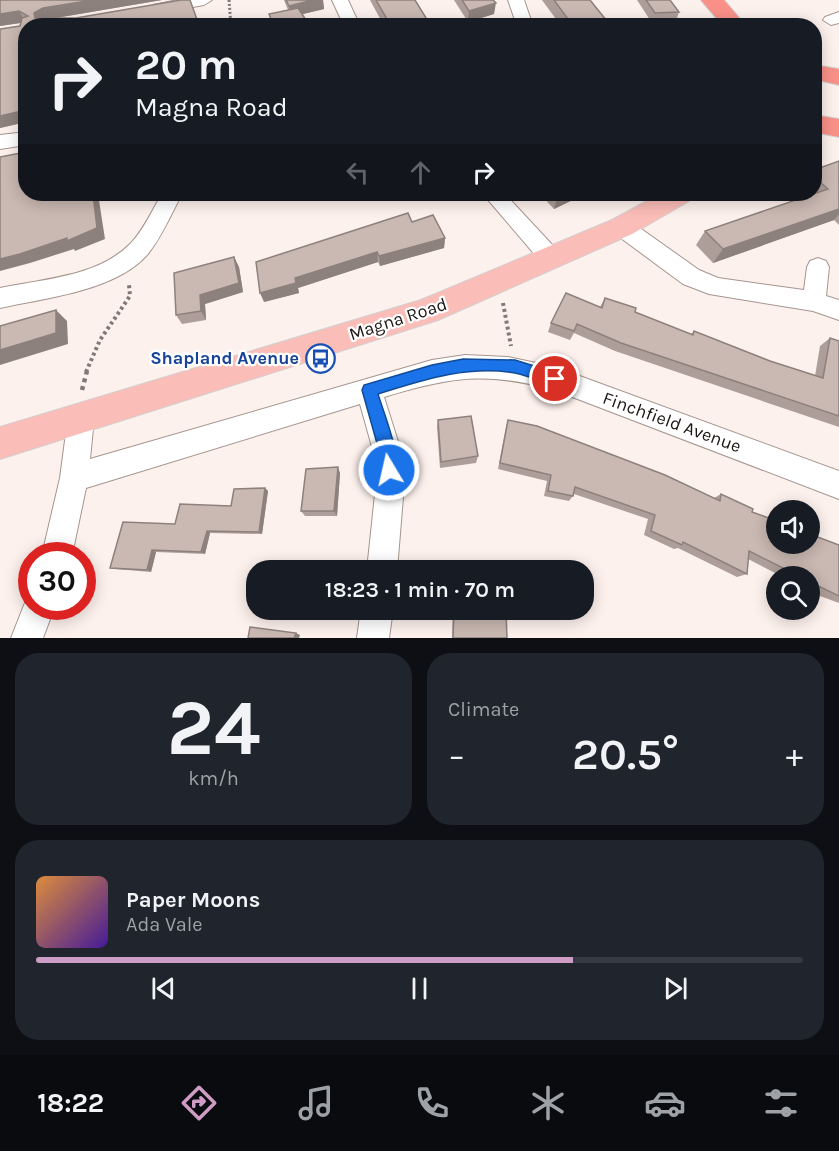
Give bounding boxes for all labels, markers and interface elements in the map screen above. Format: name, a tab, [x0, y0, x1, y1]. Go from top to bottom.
text: 20 m	[135, 40, 237, 90]
icon: right	[36, 42, 114, 120]
text: Magna Road	[135, 91, 288, 123]
icon: left	[341, 156, 374, 189]
icon: ahead	[404, 156, 437, 189]
icon: right	[467, 156, 500, 189]
street label: Magna Road	[346, 293, 450, 345]
bus stop icon: Shapland Avenue	[304, 342, 336, 374]
place label: Shapland Avenue	[150, 347, 299, 369]
pin	[529, 353, 580, 404]
icon: arrive	[538, 362, 571, 395]
street label: Finchfield Avenue	[600, 387, 744, 457]
position arrow	[357, 438, 421, 502]
map controls	[766, 500, 820, 620]
button: sound	[766, 500, 820, 554]
speed limit sign: 30	[18, 542, 96, 620]
button: search	[766, 566, 820, 620]
text: 18:23 · 1 min · 70 m	[325, 577, 515, 603]
text: 24	[167, 682, 260, 774]
text: Climate	[448, 698, 519, 721]
text: 20.5°	[572, 728, 679, 780]
text: −	[448, 736, 465, 774]
text: +	[786, 736, 803, 774]
text: km/h	[188, 767, 239, 790]
text: Paper Moons	[126, 887, 260, 913]
text: Ada Vale	[126, 913, 203, 936]
icon: previous	[147, 972, 180, 1005]
icon: pause	[403, 972, 436, 1005]
icon: next	[659, 972, 692, 1005]
icon: directions	[178, 1082, 220, 1124]
icon: music	[295, 1082, 337, 1124]
icon: phone	[411, 1082, 453, 1124]
icon: climate	[527, 1082, 569, 1124]
icon: car	[644, 1082, 686, 1124]
icon: filters	[760, 1082, 802, 1124]
text: 18:22	[37, 1087, 104, 1119]

